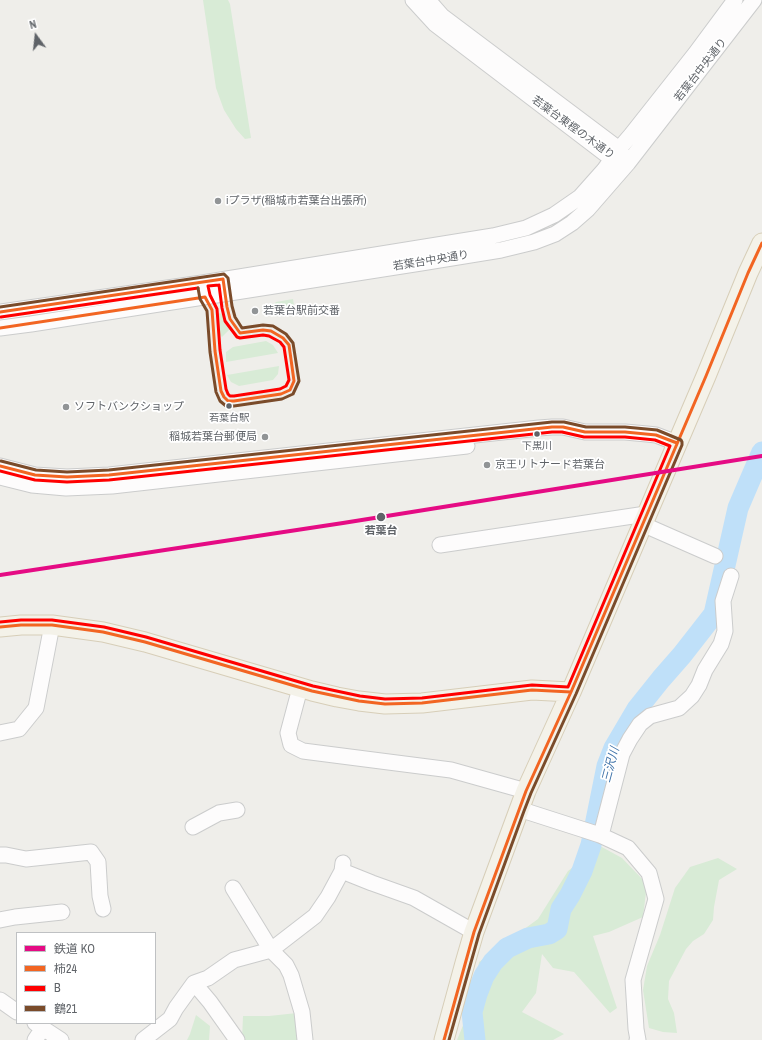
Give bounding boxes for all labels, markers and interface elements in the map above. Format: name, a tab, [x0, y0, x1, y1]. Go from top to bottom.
north arrow	[16, 16, 56, 56]
text: N	[28, 17, 38, 32]
street label: 若葉台中央通り	[672, 36, 730, 104]
street label: 若葉台東樫の木通り	[529, 94, 617, 162]
place label: iプラザ(稲城市若葉台出張所)	[226, 194, 367, 208]
marker: iプラザ(稲城市若葉台出張所)	[213, 196, 223, 206]
street label: 若葉台中央通り	[392, 248, 470, 274]
place label: 若葉台駅前交番	[263, 304, 340, 318]
marker: 若葉台駅前交番	[250, 306, 260, 316]
place label: ソフトバンクショップ	[74, 400, 184, 414]
marker: 若葉台駅	[224, 401, 234, 411]
marker: ソフトバンクショップ	[61, 402, 71, 412]
place label: 若葉台駅	[209, 412, 249, 424]
marker: 下黒川	[532, 429, 542, 439]
place label: 稲城若葉台郵便局	[169, 430, 257, 444]
marker: 稲城若葉台郵便局	[260, 432, 270, 442]
place label: 下黒川	[522, 440, 552, 452]
place label: 京王リトナード若葉台	[495, 458, 605, 472]
marker: 京王リトナード若葉台	[482, 460, 492, 470]
marker: 若葉台	[375, 511, 387, 523]
place label: 若葉台	[365, 524, 397, 538]
water label: 三沢川	[599, 746, 623, 784]
legend	[16, 932, 156, 1024]
text: 鉄道 KO	[54, 941, 95, 957]
text: 柿24	[54, 961, 77, 977]
text: B	[54, 980, 61, 996]
text: 鶴21	[54, 1001, 77, 1017]

